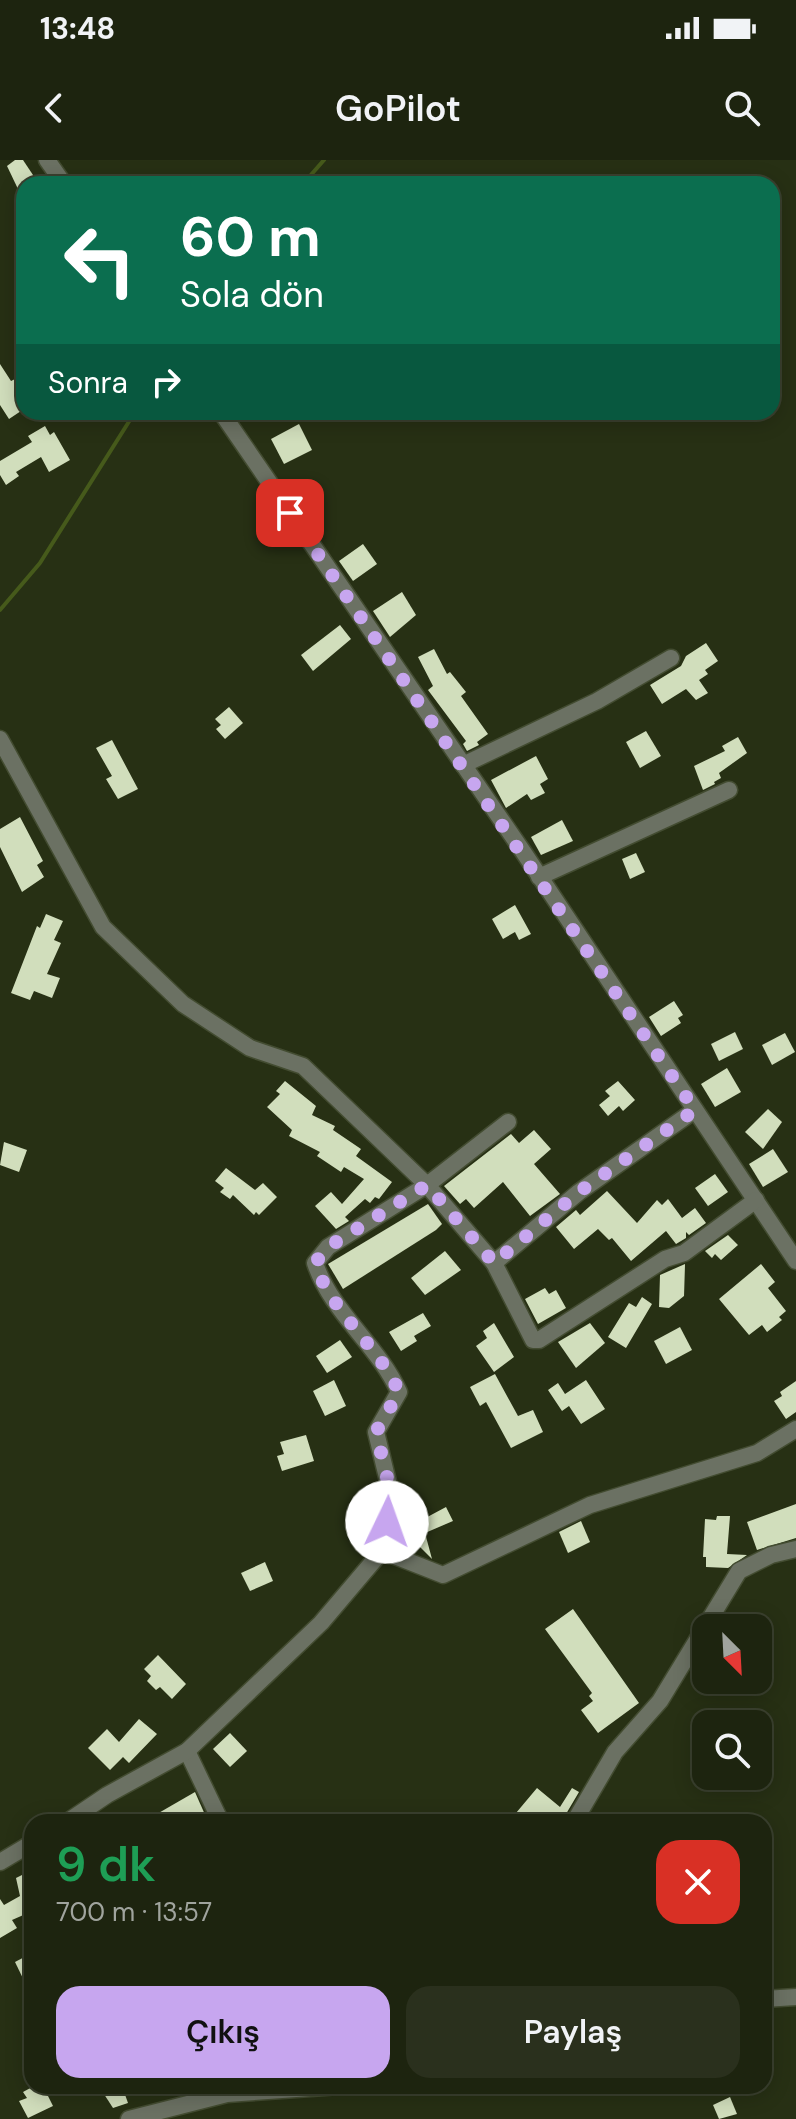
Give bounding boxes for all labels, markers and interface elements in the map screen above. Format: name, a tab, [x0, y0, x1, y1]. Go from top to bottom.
text: 13:48	[40, 9, 115, 48]
text: GoPilot	[335, 85, 461, 132]
icon: back	[32, 86, 76, 130]
icon: search	[720, 86, 764, 130]
text: 60 m	[180, 200, 321, 273]
icon: left	[48, 208, 152, 312]
text: Sola dön	[180, 271, 324, 318]
icon: right	[144, 360, 188, 404]
text: Sonra	[48, 363, 128, 402]
pin	[256, 479, 324, 547]
icon: arrive	[268, 491, 312, 535]
position arrow	[345, 1480, 429, 1564]
north arrow	[692, 1614, 772, 1694]
map controls	[692, 1614, 772, 1790]
button: search	[692, 1710, 772, 1790]
text: 9 dk	[56, 1833, 156, 1896]
button: close	[656, 1840, 740, 1924]
text: 700 m · 13:57	[56, 1895, 212, 1929]
button: Çıkış	[56, 1986, 390, 2078]
button: Paylaş	[406, 1986, 740, 2078]

